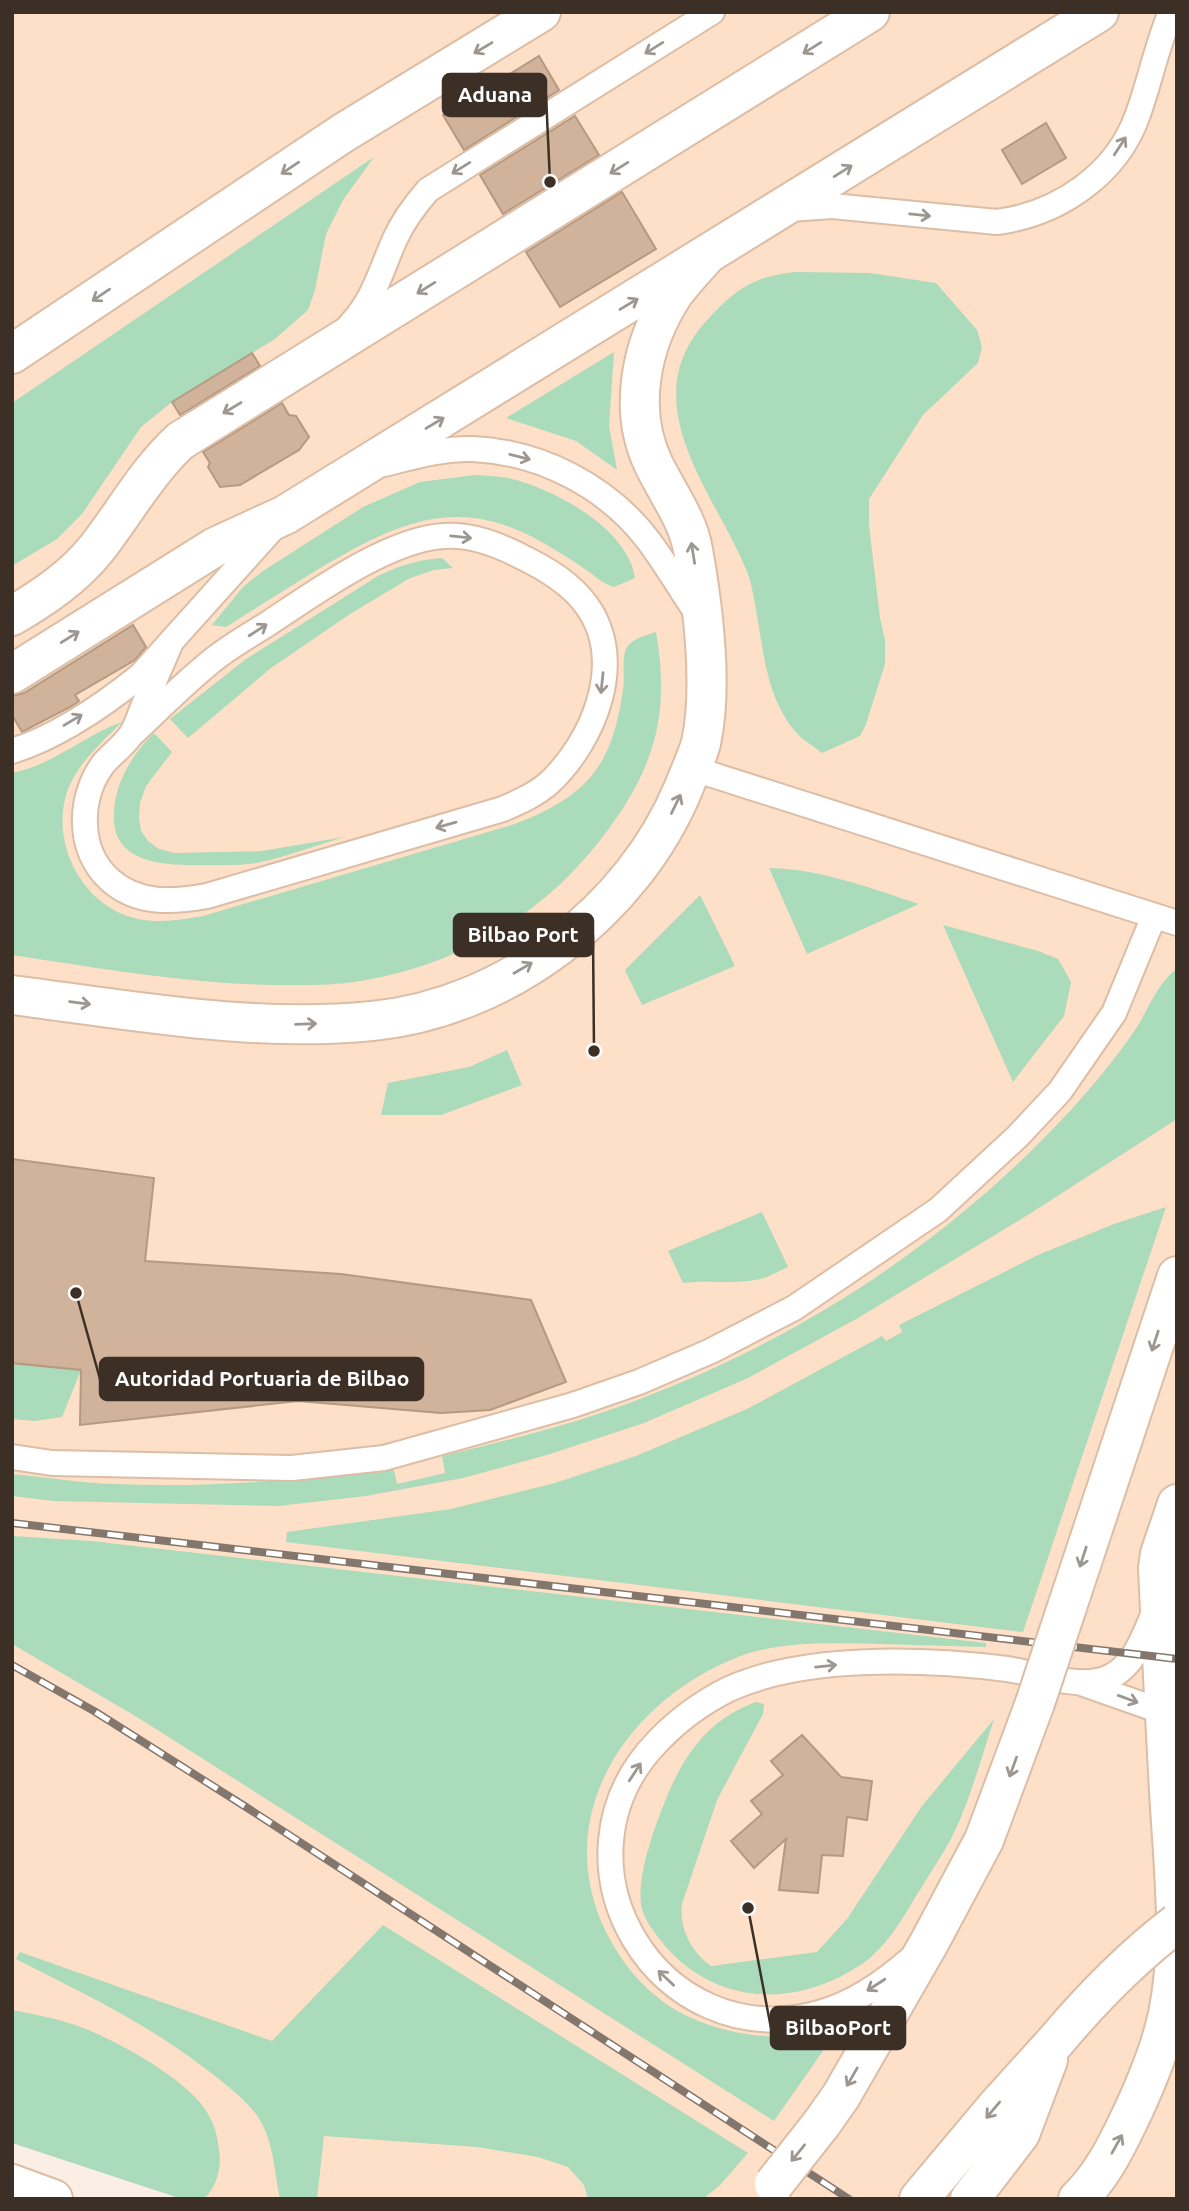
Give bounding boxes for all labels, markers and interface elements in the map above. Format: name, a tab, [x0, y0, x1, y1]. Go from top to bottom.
one-way arrow	[474, 41, 494, 55]
one-way arrow	[645, 42, 665, 56]
one-way arrow	[803, 42, 823, 56]
callout: Aduana	[443, 74, 546, 116]
text: Aduana	[458, 82, 532, 106]
one-way arrow	[1113, 137, 1127, 157]
one-way arrow	[281, 161, 300, 176]
one-way arrow	[451, 161, 471, 175]
one-way arrow	[609, 161, 629, 175]
one-way arrow	[832, 164, 852, 178]
one-way arrow	[908, 209, 931, 222]
one-way arrow	[416, 282, 436, 296]
one-way arrow	[92, 288, 111, 302]
one-way arrow	[618, 296, 638, 310]
one-way arrow	[223, 401, 243, 415]
one-way arrow	[424, 415, 444, 429]
one-way arrow	[508, 451, 531, 464]
one-way arrow	[450, 531, 472, 544]
one-way arrow	[686, 542, 699, 565]
one-way arrow	[248, 622, 268, 636]
one-way arrow	[60, 630, 80, 644]
one-way arrow	[596, 672, 609, 694]
one-way arrow	[63, 713, 83, 727]
one-way arrow	[669, 794, 683, 815]
one-way arrow	[436, 820, 458, 833]
callout: Bilbao Port	[454, 914, 593, 956]
text: Bilbao Port	[467, 922, 579, 946]
one-way arrow	[513, 961, 533, 975]
one-way arrow	[68, 997, 91, 1010]
one-way arrow	[294, 1017, 317, 1030]
one-way arrow	[1148, 1329, 1160, 1351]
callout: Autoridad Portuaria de Bilbao	[100, 1358, 423, 1400]
text: Autoridad Portuaria de Bilbao	[115, 1366, 409, 1390]
one-way arrow	[1076, 1545, 1089, 1567]
one-way arrow	[815, 1660, 837, 1673]
one-way arrow	[1117, 1694, 1139, 1707]
one-way arrow	[1005, 1756, 1018, 1778]
one-way arrow	[627, 1763, 642, 1782]
one-way arrow	[657, 1970, 675, 1986]
one-way arrow	[866, 1979, 886, 1993]
callout: BilbaoPort	[771, 2007, 905, 2049]
text: BilbaoPort	[785, 2015, 891, 2039]
one-way arrow	[845, 2067, 859, 2087]
one-way arrow	[985, 2101, 1001, 2119]
one-way arrow	[1110, 2134, 1124, 2154]
one-way arrow	[790, 2144, 805, 2162]

